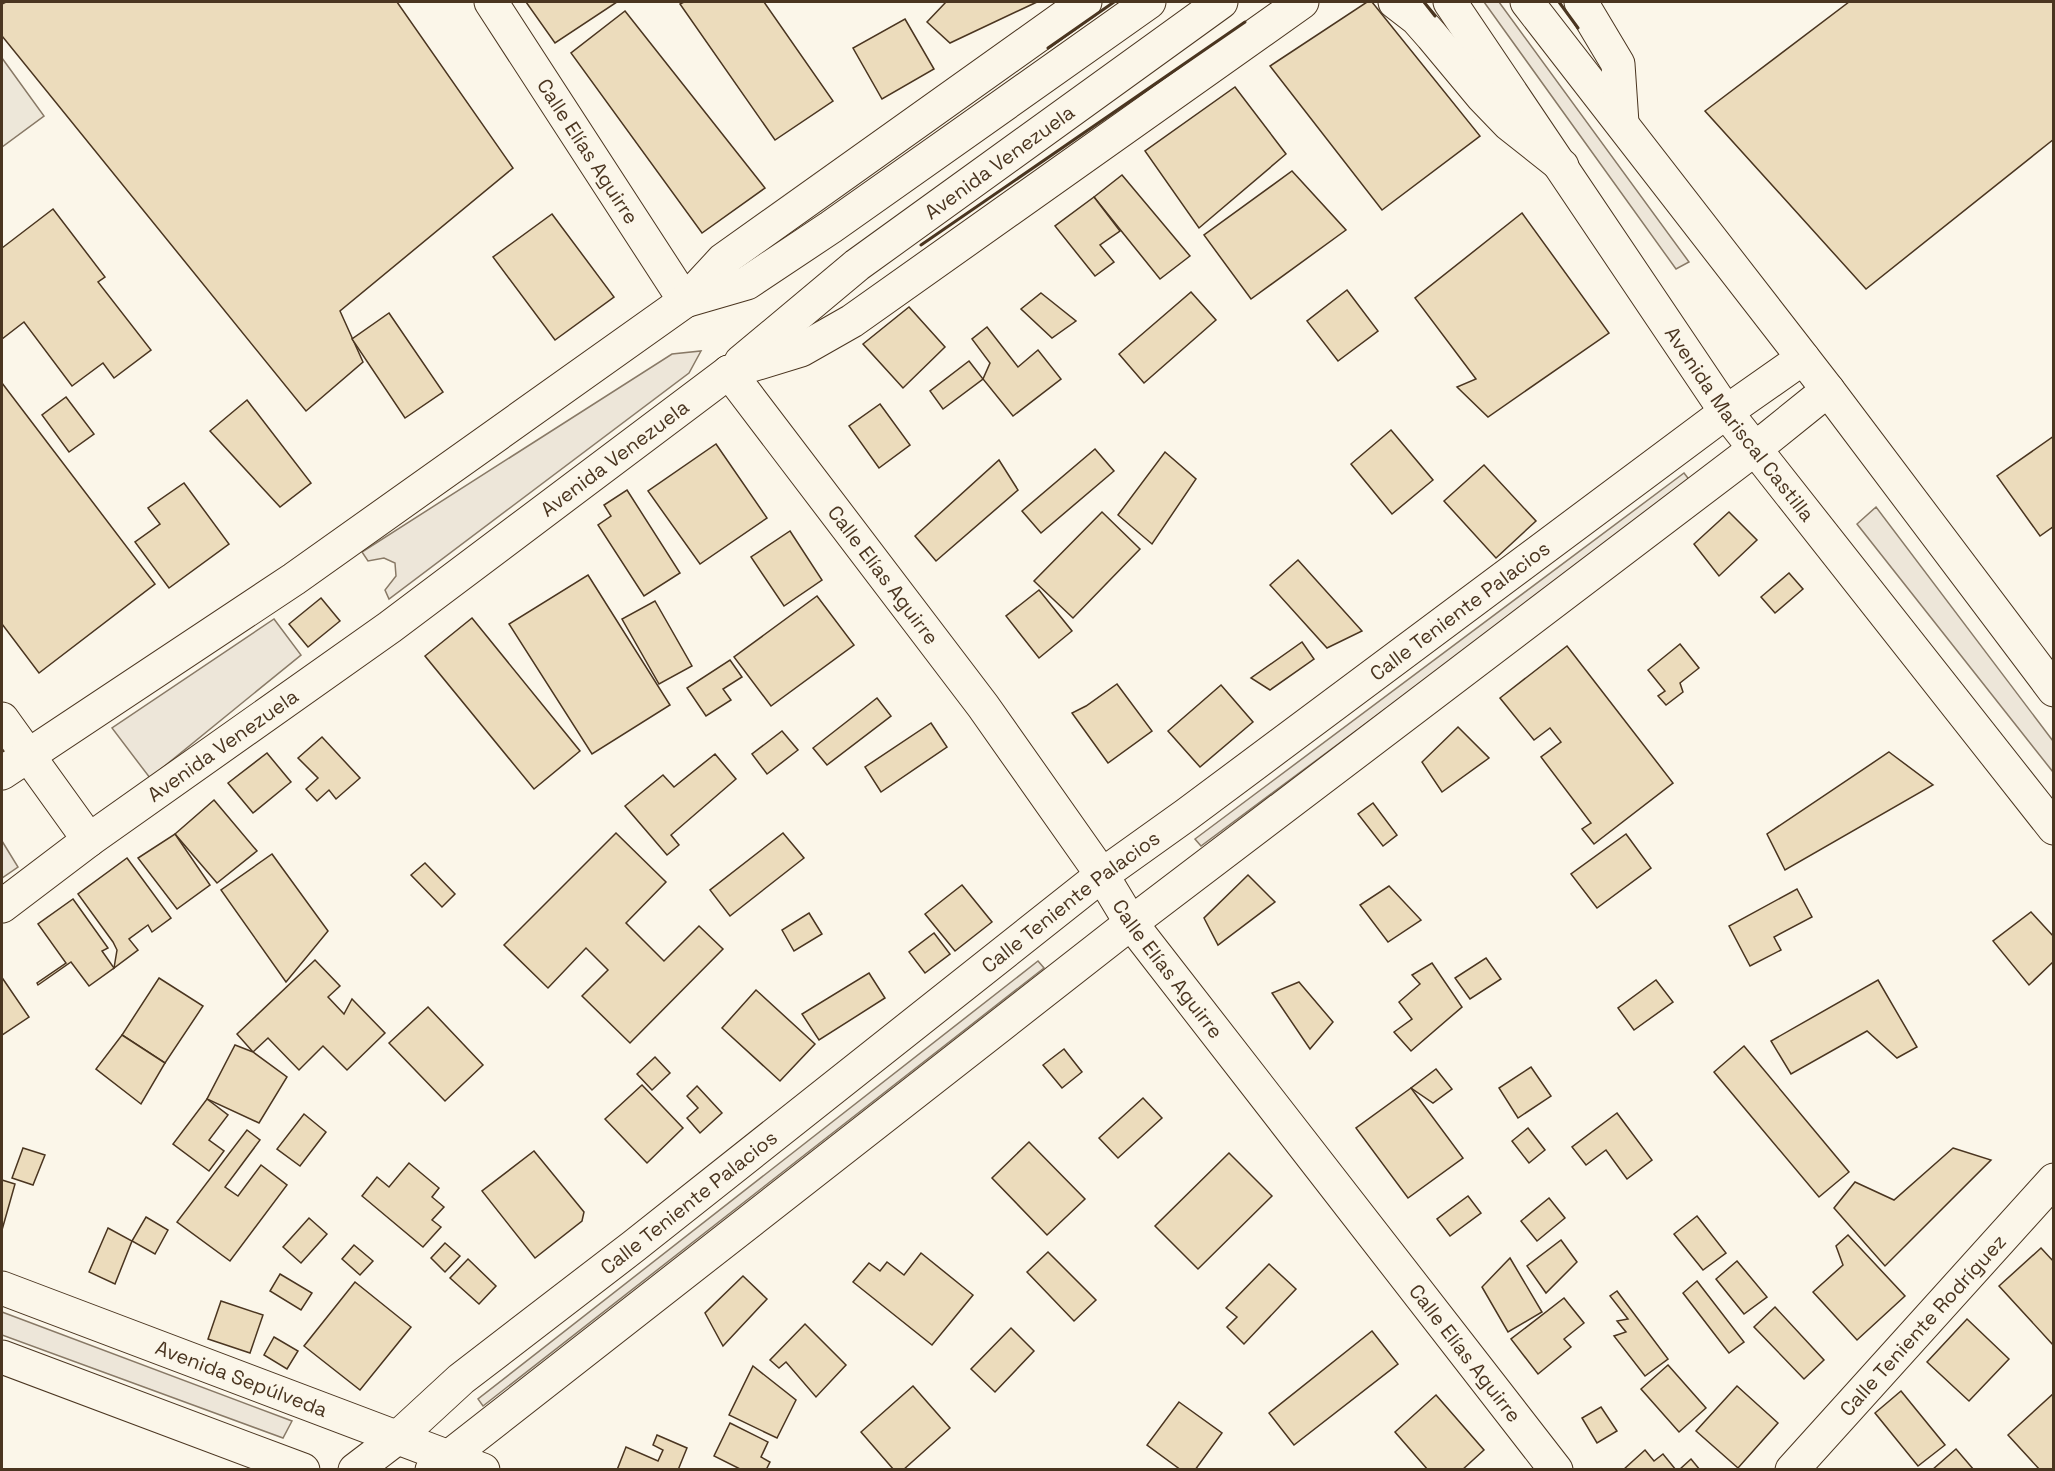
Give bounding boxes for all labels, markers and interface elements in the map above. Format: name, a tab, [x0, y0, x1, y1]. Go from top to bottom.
street label: Calle Elías Aguirre	[531, 74, 645, 229]
street label: Avenida Venezuela	[919, 99, 1080, 225]
street label: Avenida Mariscal Castilla	[1659, 321, 1820, 527]
street label: Avenida Venezuela	[535, 394, 694, 522]
street label: Calle Elías Aguirre	[822, 500, 945, 650]
street label: Calle Teniente Palacios	[1364, 535, 1555, 686]
street label: Avenida Venezuela	[142, 683, 303, 808]
street label: Calle Teniente Palacios	[976, 825, 1165, 979]
street label: Calle Elías Aguirre	[1107, 894, 1229, 1044]
street label: Calle Teniente Palacios	[595, 1125, 782, 1280]
street label: Calle Teniente Rodríguez	[1834, 1229, 2012, 1422]
street label: Calle Elías Aguirre	[1403, 1279, 1527, 1427]
street label: Avenida Sepúlveda	[152, 1334, 331, 1423]

